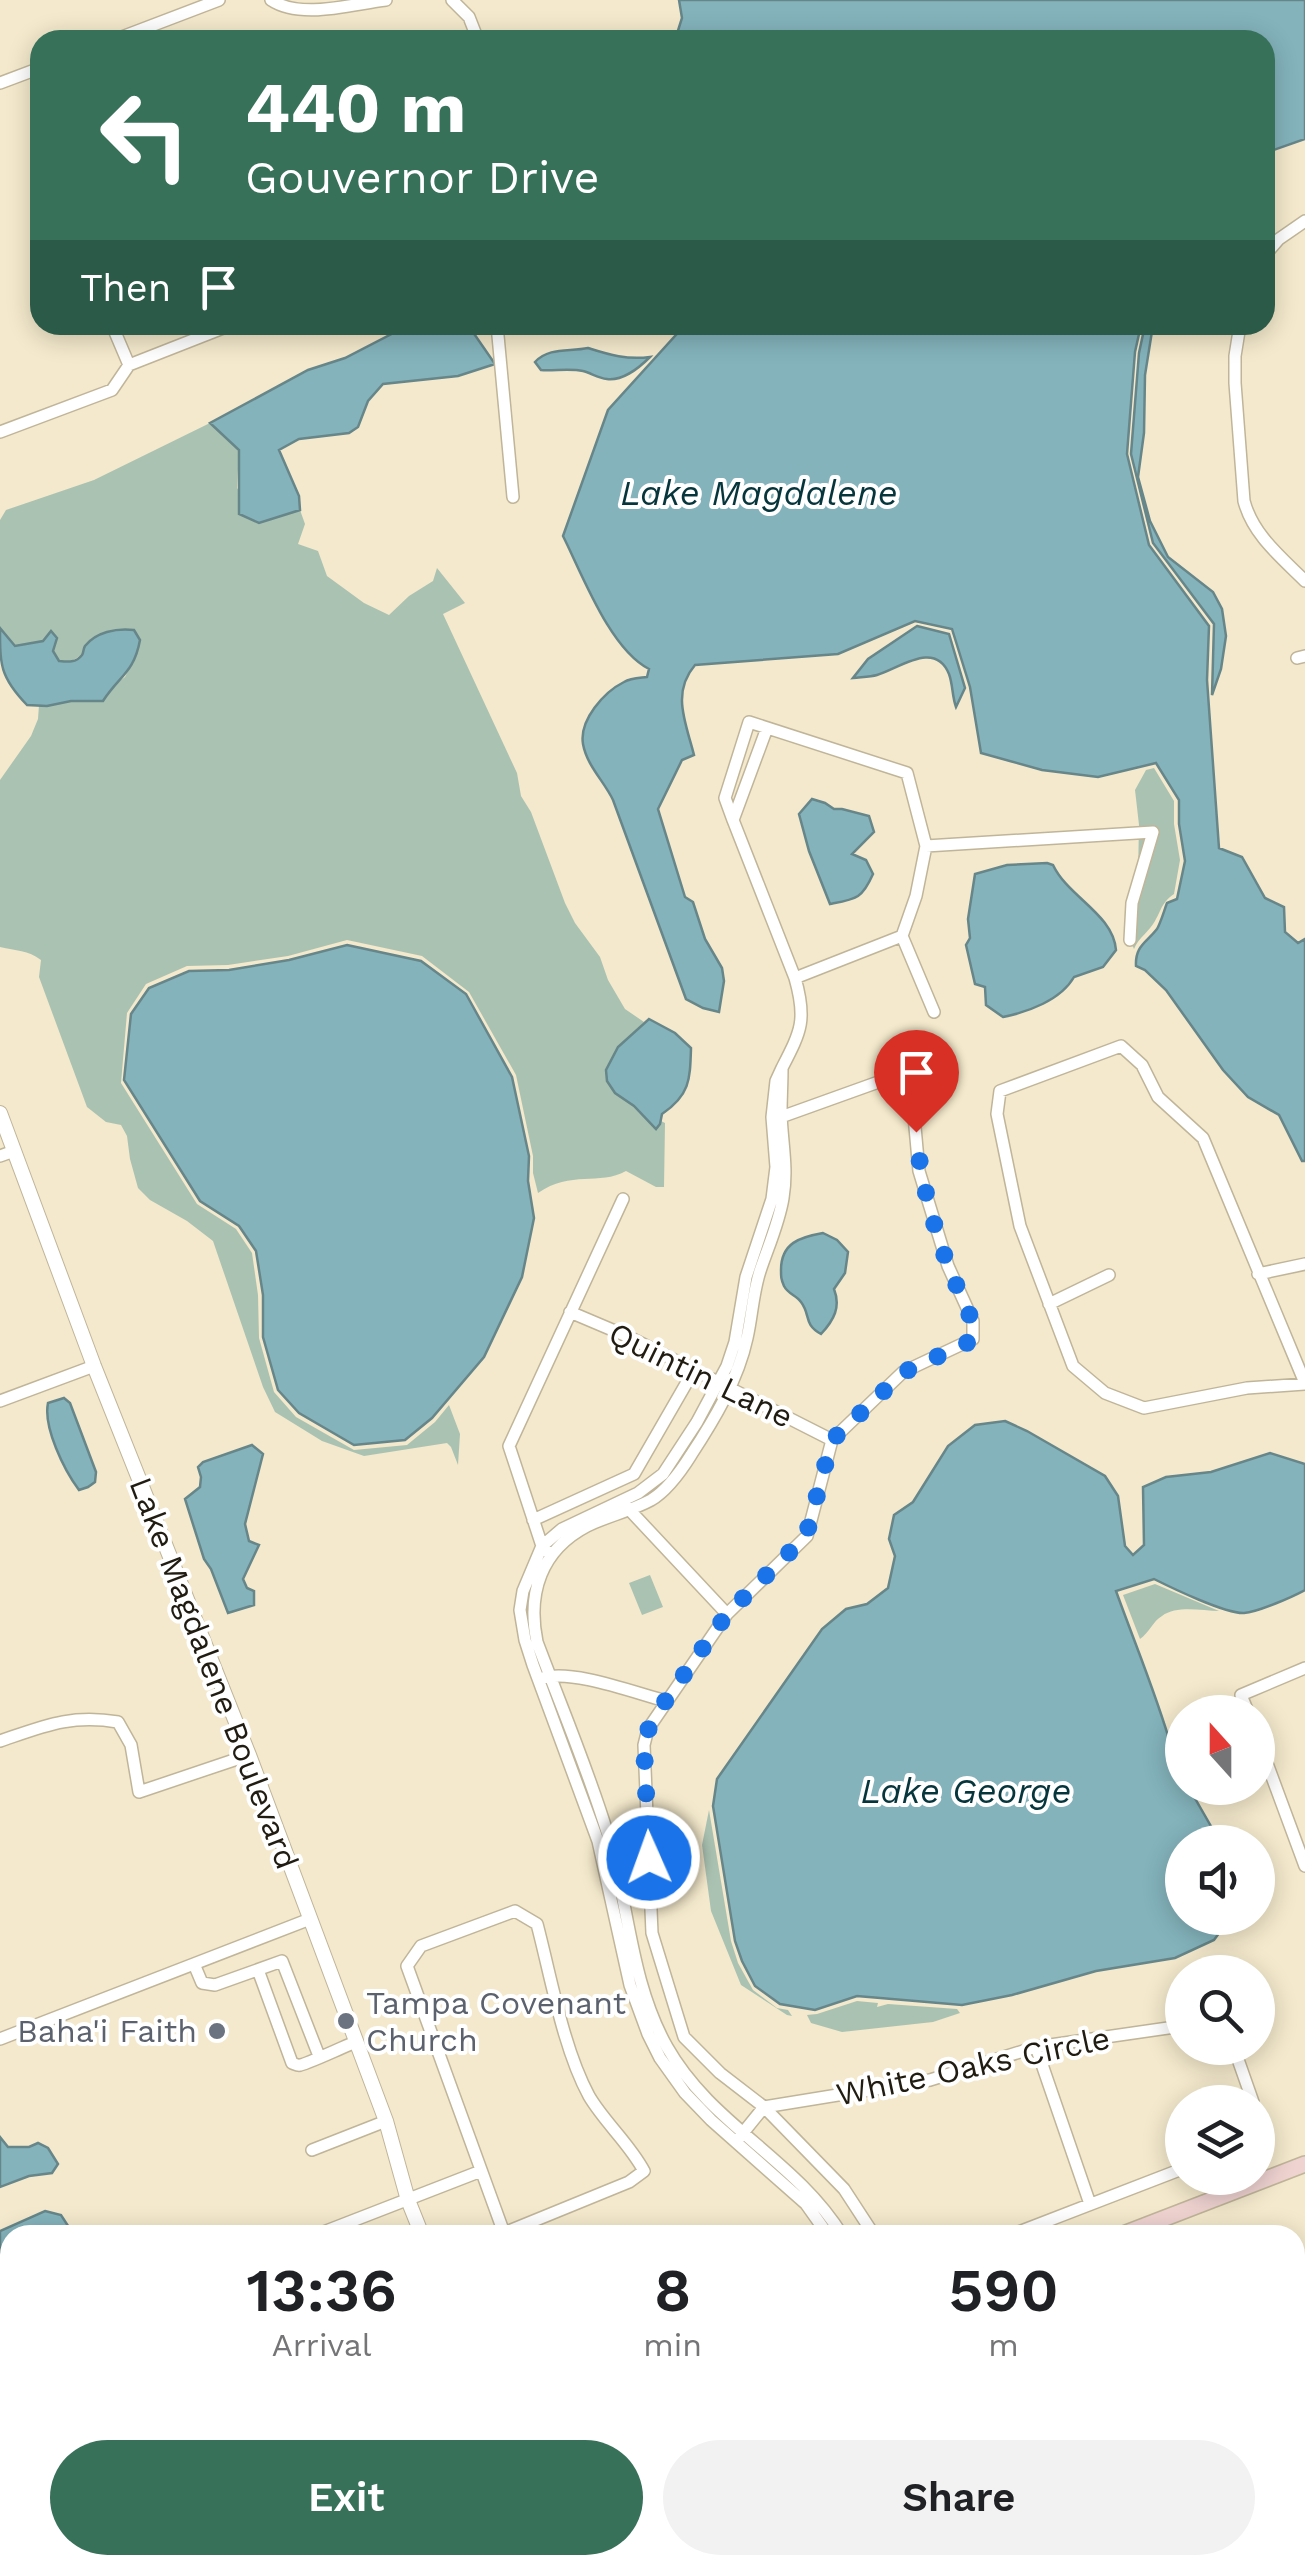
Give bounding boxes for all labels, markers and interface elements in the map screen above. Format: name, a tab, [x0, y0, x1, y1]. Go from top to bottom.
text: 440 m	[245, 67, 466, 149]
icon: left	[80, 70, 210, 200]
text: Gouvernor Drive	[245, 151, 600, 204]
icon: arrive	[191, 260, 246, 315]
text: Then	[80, 266, 171, 310]
water label: Lake Magdalene	[620, 472, 898, 514]
pin	[874, 1030, 959, 1133]
icon: arrive	[889, 1045, 944, 1100]
street label: Quintin Lane	[603, 1314, 799, 1436]
street label: Lake Magdalene Boulevard	[122, 1472, 306, 1874]
north arrow	[1165, 1695, 1275, 1805]
map controls	[1165, 1695, 1275, 2195]
water label: Lake George	[860, 1770, 1072, 1812]
position arrow	[597, 1806, 701, 1910]
button: sound	[1165, 1825, 1275, 1935]
button: search	[1165, 1955, 1275, 2065]
place label: Tampa Covenant Church	[366, 1984, 626, 2059]
marker: Tampa Covenant Church	[335, 2010, 357, 2032]
place label: Baha'i Faith	[17, 2012, 197, 2050]
street label: White Oaks Circle	[833, 2018, 1113, 2114]
marker: Baha'i Faith	[206, 2020, 228, 2042]
button: layers	[1165, 2085, 1275, 2195]
text: 13:36	[246, 2255, 397, 2326]
text: 8	[654, 2255, 691, 2326]
text: 590	[948, 2255, 1059, 2326]
text: Arrival	[272, 2326, 372, 2364]
text: min	[643, 2326, 702, 2364]
text: m	[988, 2326, 1019, 2364]
button: Exit	[50, 2440, 643, 2555]
button: Share	[663, 2440, 1255, 2555]

